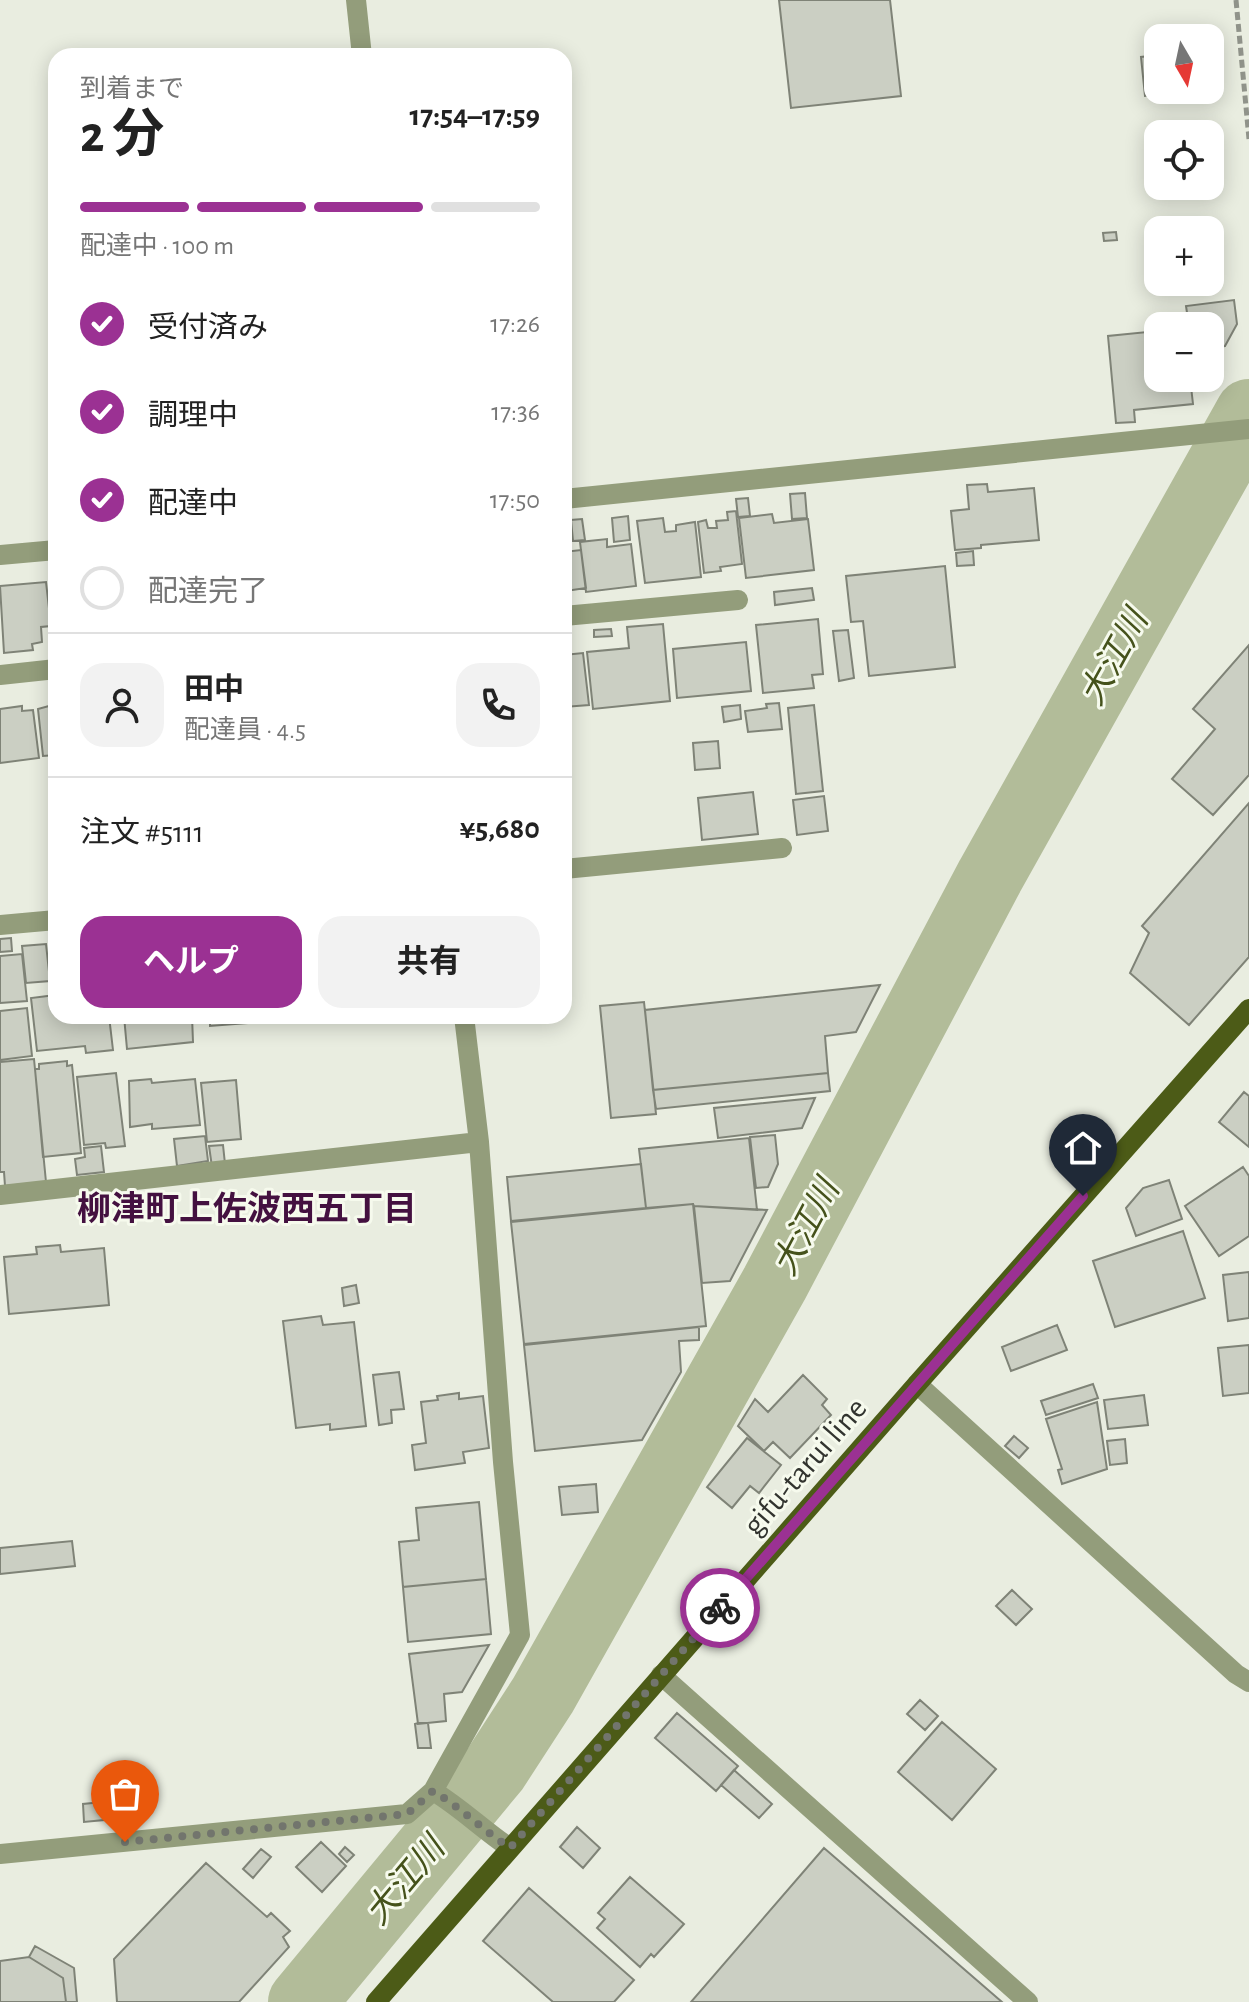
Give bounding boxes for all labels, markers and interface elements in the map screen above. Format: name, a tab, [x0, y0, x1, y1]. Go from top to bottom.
north arrow	[1144, 24, 1224, 104]
map controls	[1144, 24, 1224, 392]
text: 到着まで	[80, 76, 184, 102]
text: 17:54–17:59	[409, 101, 540, 131]
text: 2 分	[80, 109, 164, 161]
button: locate	[1144, 120, 1224, 200]
button: +	[1144, 216, 1224, 296]
text: 配達中 · 100 m	[80, 233, 234, 259]
icon: check	[80, 302, 124, 346]
text: 17:26	[490, 311, 540, 337]
button: −	[1144, 312, 1224, 392]
text: 受付済み	[148, 313, 268, 343]
icon: check	[80, 390, 124, 434]
text: 17:36	[491, 399, 540, 425]
text: 調理中	[148, 401, 238, 431]
icon: check	[80, 478, 124, 522]
text: 17:50	[490, 487, 540, 513]
text: 配達中	[148, 489, 238, 519]
text: 配達完了	[148, 577, 268, 607]
water label: 大江川	[1073, 602, 1156, 711]
button: person	[80, 663, 164, 747]
button: phone	[456, 663, 540, 747]
text: 田中	[184, 675, 244, 705]
text: 配達員 · 4.5	[184, 717, 306, 743]
text: ¥5,680	[459, 814, 540, 844]
text: 注文 #5111	[80, 818, 204, 848]
button: ヘルプ	[80, 916, 302, 1008]
button: 共有	[318, 916, 540, 1008]
pin	[1049, 1114, 1117, 1196]
icon: home	[1061, 1126, 1105, 1170]
water label: 大江川	[766, 1171, 847, 1281]
district label: 柳津町上佐波西五丁目	[77, 1190, 417, 1227]
street label: gifu-tarui line	[737, 1392, 873, 1541]
courier	[680, 1568, 760, 1648]
icon: bike	[698, 1586, 742, 1630]
pin	[91, 1760, 159, 1842]
icon: bag	[103, 1772, 147, 1816]
water label: 大江川	[358, 1828, 453, 1931]

